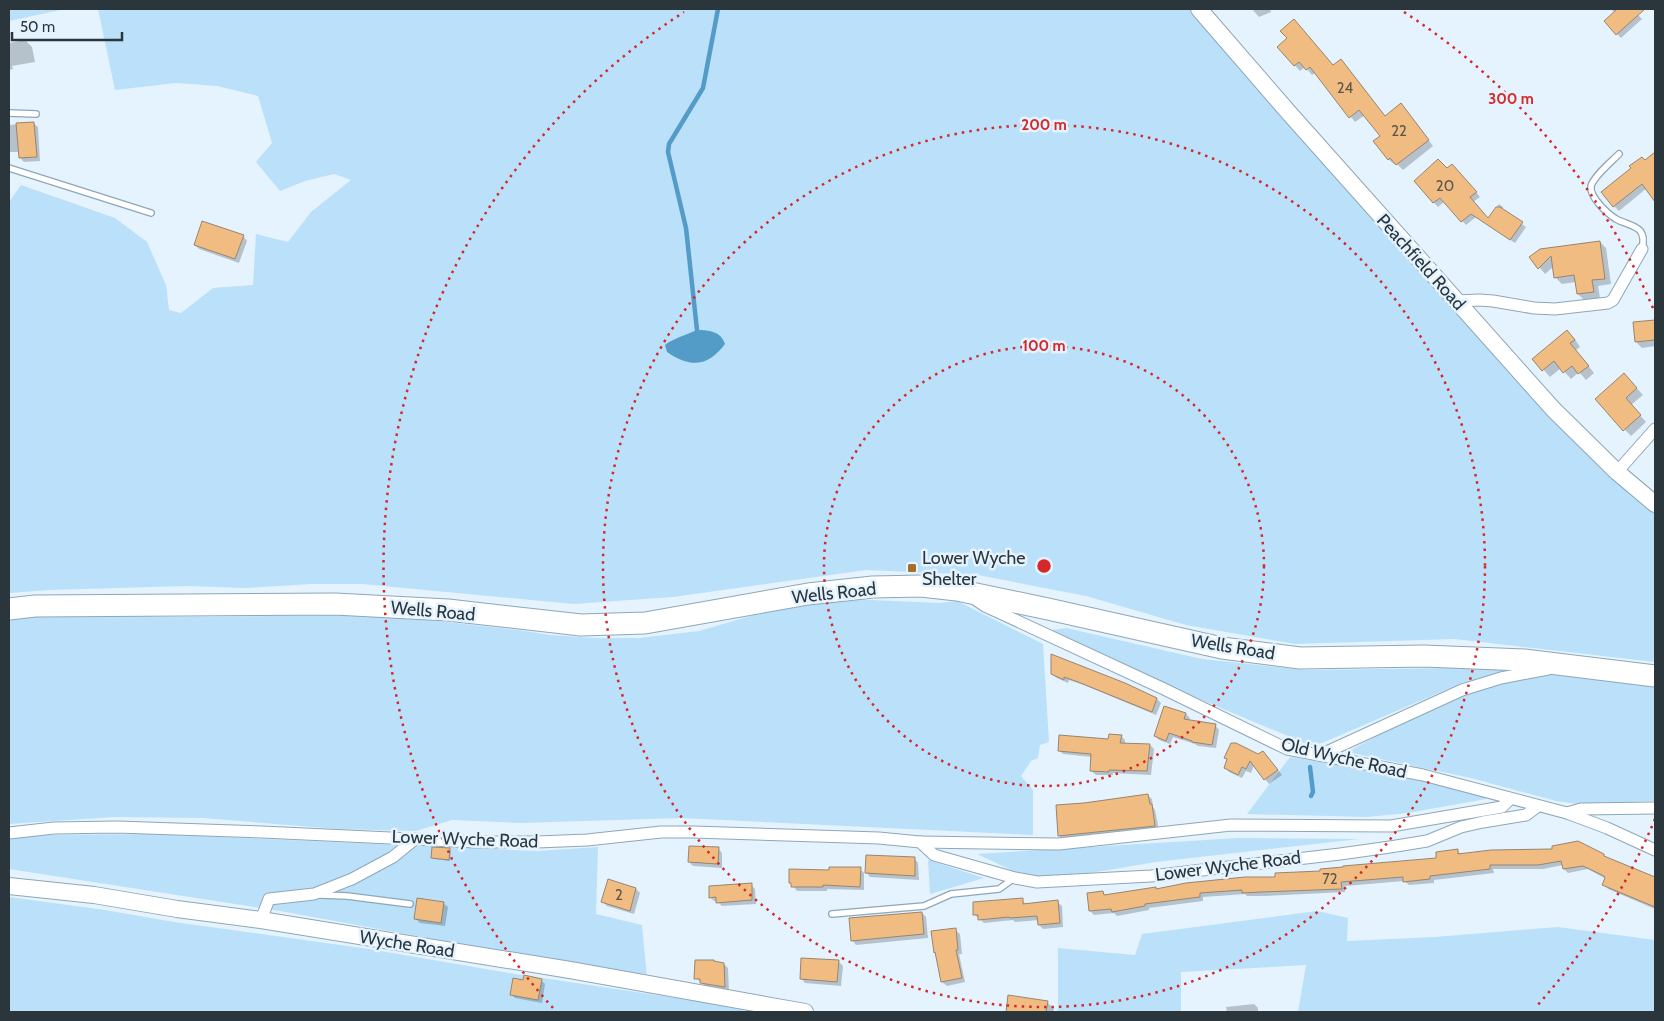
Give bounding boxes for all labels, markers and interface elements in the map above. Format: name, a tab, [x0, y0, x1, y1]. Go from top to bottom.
scale bar	[12, 10, 122, 42]
text: 50 m	[20, 18, 55, 36]
house number: 24	[1337, 79, 1354, 97]
text: 300 m	[1488, 90, 1534, 108]
text: 200 m	[1021, 116, 1067, 134]
house number: 22	[1391, 122, 1407, 140]
house number: 20	[1436, 177, 1454, 195]
street label: Peachfield Road	[1372, 209, 1470, 315]
text: 100 m	[1022, 337, 1066, 355]
place label: Lower Wyche Shelter	[922, 547, 1026, 590]
centre of rings	[1035, 557, 1053, 575]
marker: Lower Wyche Shelter	[906, 562, 918, 574]
street label: Wells Road	[791, 578, 877, 608]
street label: Wells Road	[390, 596, 476, 626]
street label: Wells Road	[1190, 630, 1276, 664]
street label: Old Wyche Road	[1279, 733, 1409, 783]
street label: Lower Wyche Road	[391, 825, 539, 853]
street label: Lower Wyche Road	[1154, 846, 1302, 886]
house number: 72	[1322, 870, 1338, 888]
house number: 2	[615, 886, 623, 904]
street label: Wyche Road	[358, 926, 456, 962]

